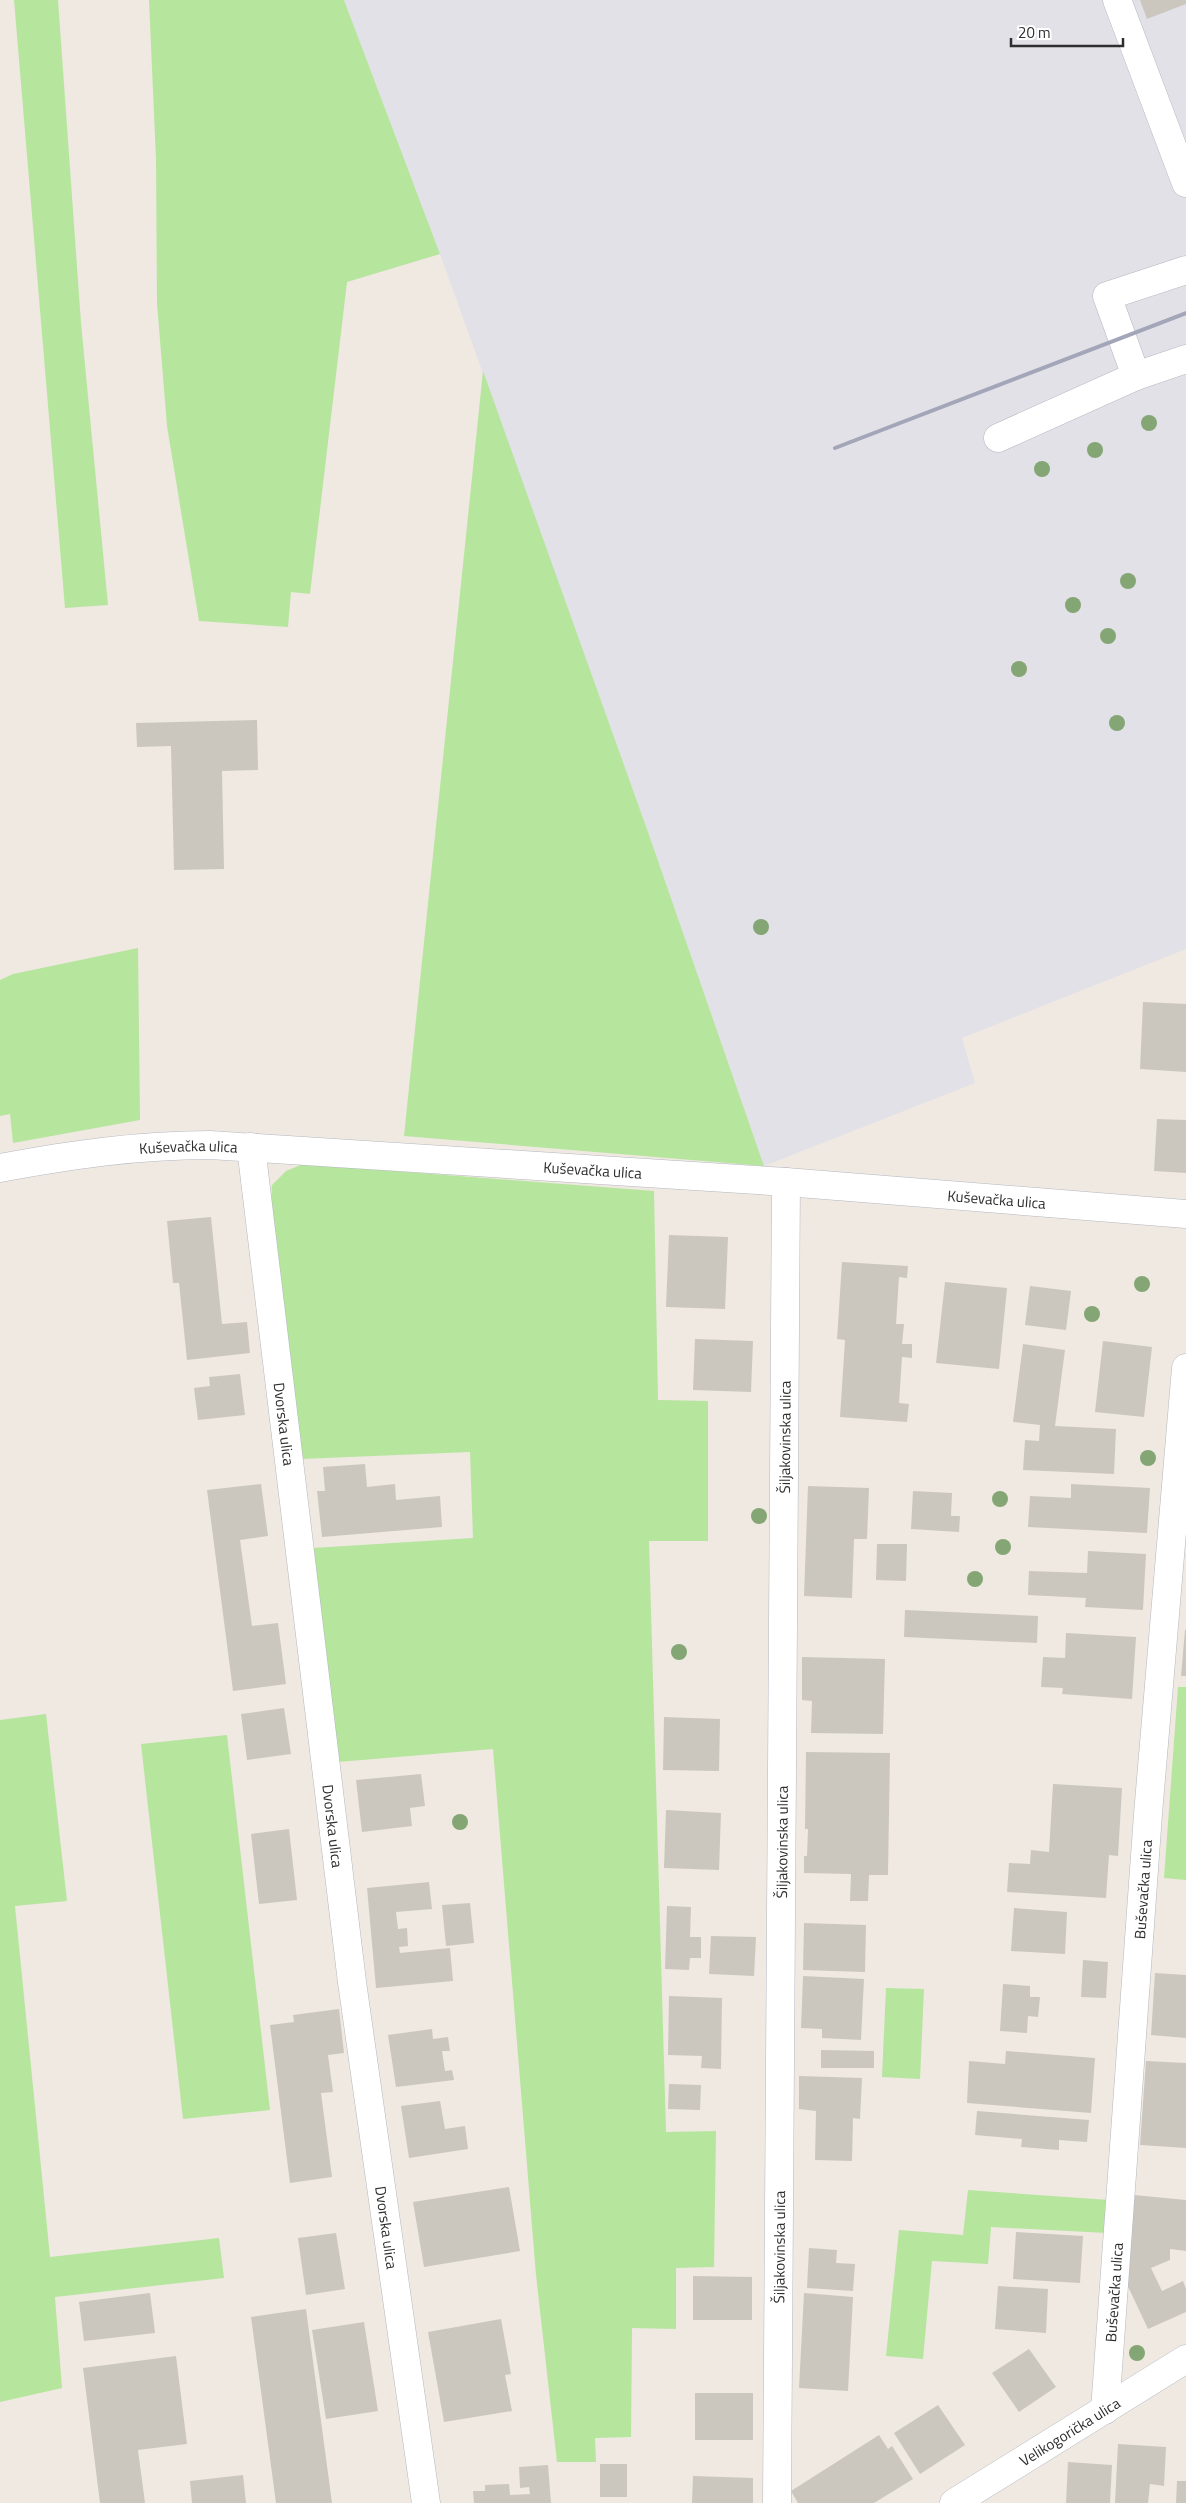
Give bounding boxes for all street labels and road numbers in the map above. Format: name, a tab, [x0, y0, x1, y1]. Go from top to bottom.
street label: Kuševačka ulica	[138, 1133, 239, 1160]
street label: Kuševačka ulica	[543, 1155, 643, 1184]
street label: Kuševačka ulica	[946, 1183, 1047, 1214]
street label: Šiljakovinska ulica	[772, 1380, 796, 1494]
street label: Dvorska ulica	[268, 1381, 301, 1467]
street label: Dvorska ulica	[317, 1783, 350, 1869]
street label: Šiljakovinska ulica	[770, 1785, 793, 1899]
street label: Buševačka ulica	[1128, 1838, 1158, 1940]
street label: Dvorska ulica	[370, 2184, 404, 2271]
street label: Šiljakovinska ulica	[767, 2190, 791, 2304]
street label: Buševačka ulica	[1098, 2241, 1129, 2343]
street label: Velikogorička ulica	[1015, 2391, 1125, 2471]

